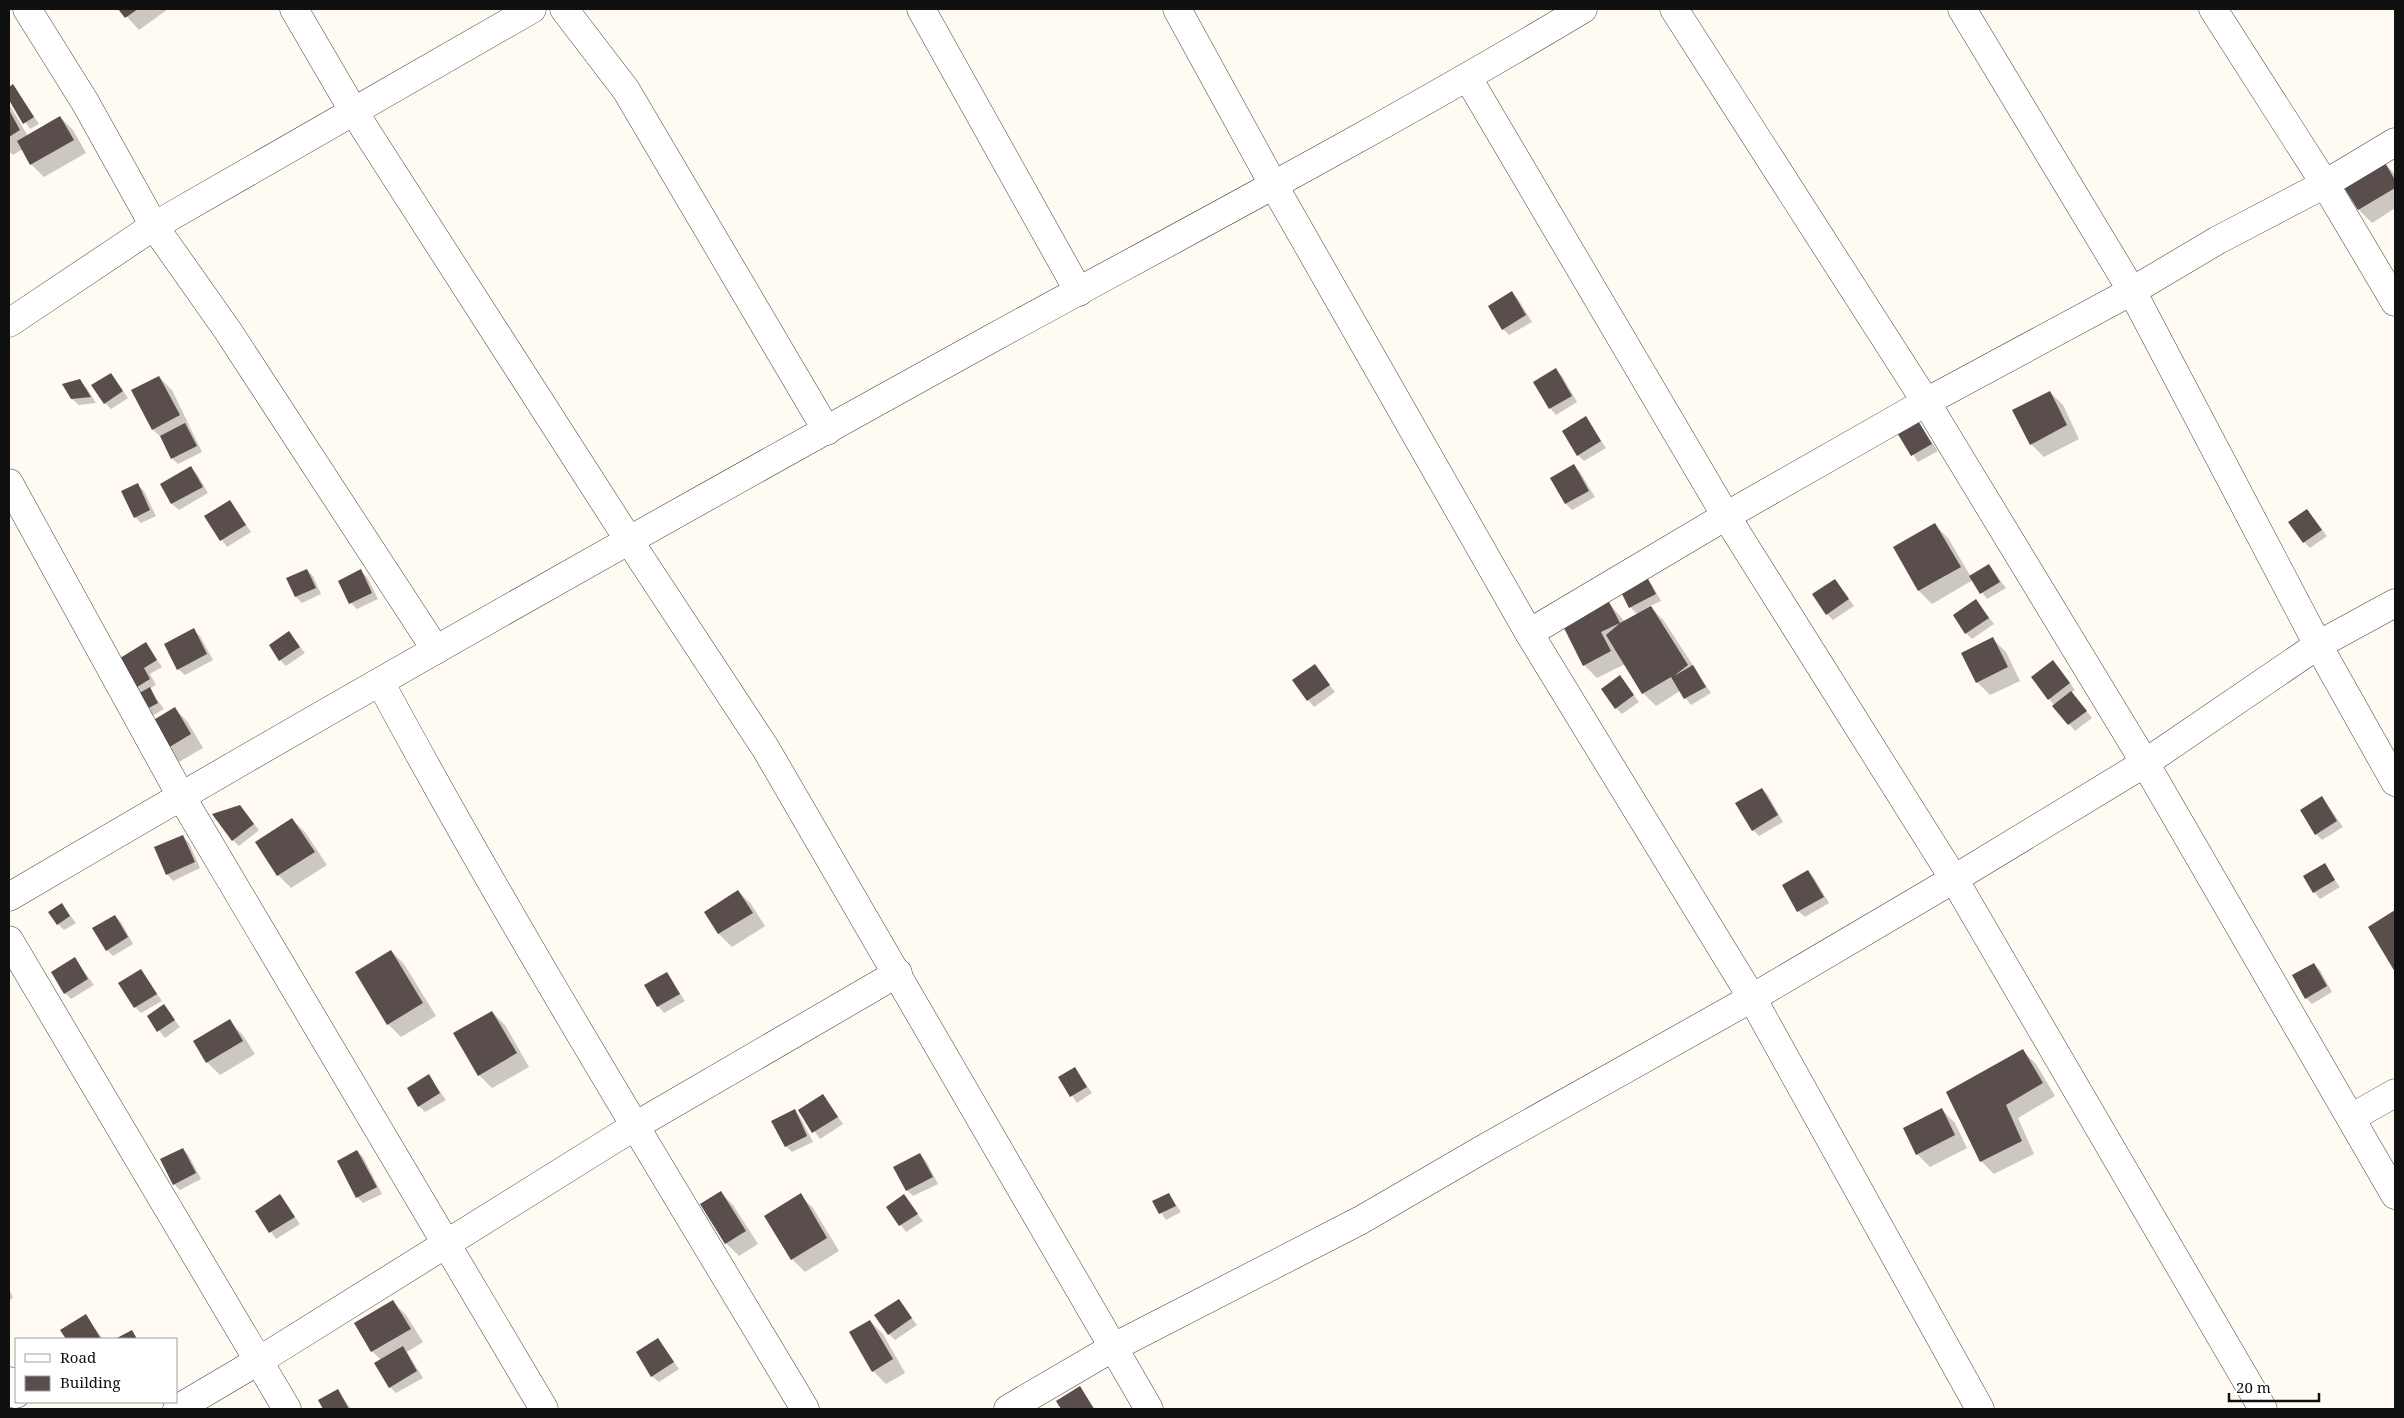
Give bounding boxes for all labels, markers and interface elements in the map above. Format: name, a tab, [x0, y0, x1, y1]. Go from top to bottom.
legend	[15, 1338, 178, 1403]
text: Road	[60, 1347, 96, 1367]
scale bar	[2229, 1370, 2319, 1402]
text: Building	[60, 1372, 121, 1392]
text: 20 m	[2236, 1377, 2271, 1397]

